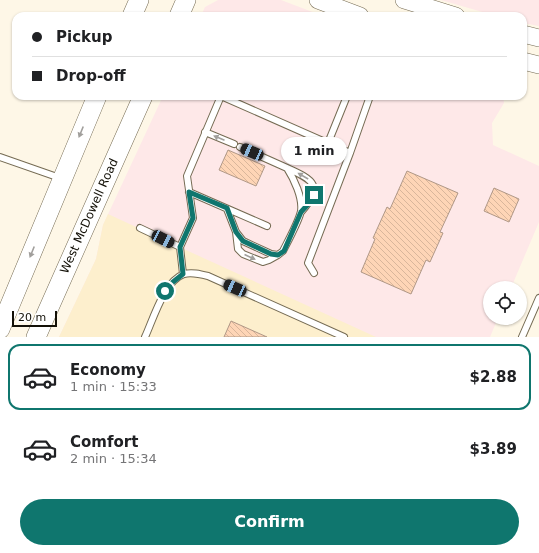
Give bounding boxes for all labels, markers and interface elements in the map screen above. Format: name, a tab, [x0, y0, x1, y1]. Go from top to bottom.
text: Pickup	[56, 28, 112, 46]
text: Drop-off	[56, 67, 126, 85]
one-way arrow	[78, 126, 84, 137]
one-way arrow	[213, 135, 225, 141]
callout: 1 min	[281, 137, 347, 165]
car	[239, 142, 265, 162]
text: 1 min	[294, 143, 334, 158]
street label: West McDowell Road	[57, 156, 121, 276]
one-way arrow	[297, 172, 309, 179]
route end	[305, 186, 323, 204]
car	[150, 228, 176, 250]
one-way arrow	[28, 246, 34, 258]
one-way arrow	[244, 254, 255, 260]
car	[222, 278, 248, 298]
map controls	[483, 281, 527, 325]
button: locate	[483, 281, 527, 325]
route start	[156, 282, 174, 300]
scale bar	[12, 309, 57, 328]
text: 20 m	[18, 311, 46, 324]
icon: car	[22, 359, 58, 395]
text: Economy	[70, 361, 146, 379]
text: $2.88	[470, 368, 517, 386]
text: 1 min · 15:33	[70, 379, 157, 394]
icon: car	[22, 431, 58, 467]
text: Comfort	[70, 433, 138, 451]
text: $3.89	[470, 440, 517, 458]
text: 2 min · 15:34	[70, 451, 157, 466]
button: Confirm	[20, 499, 519, 545]

